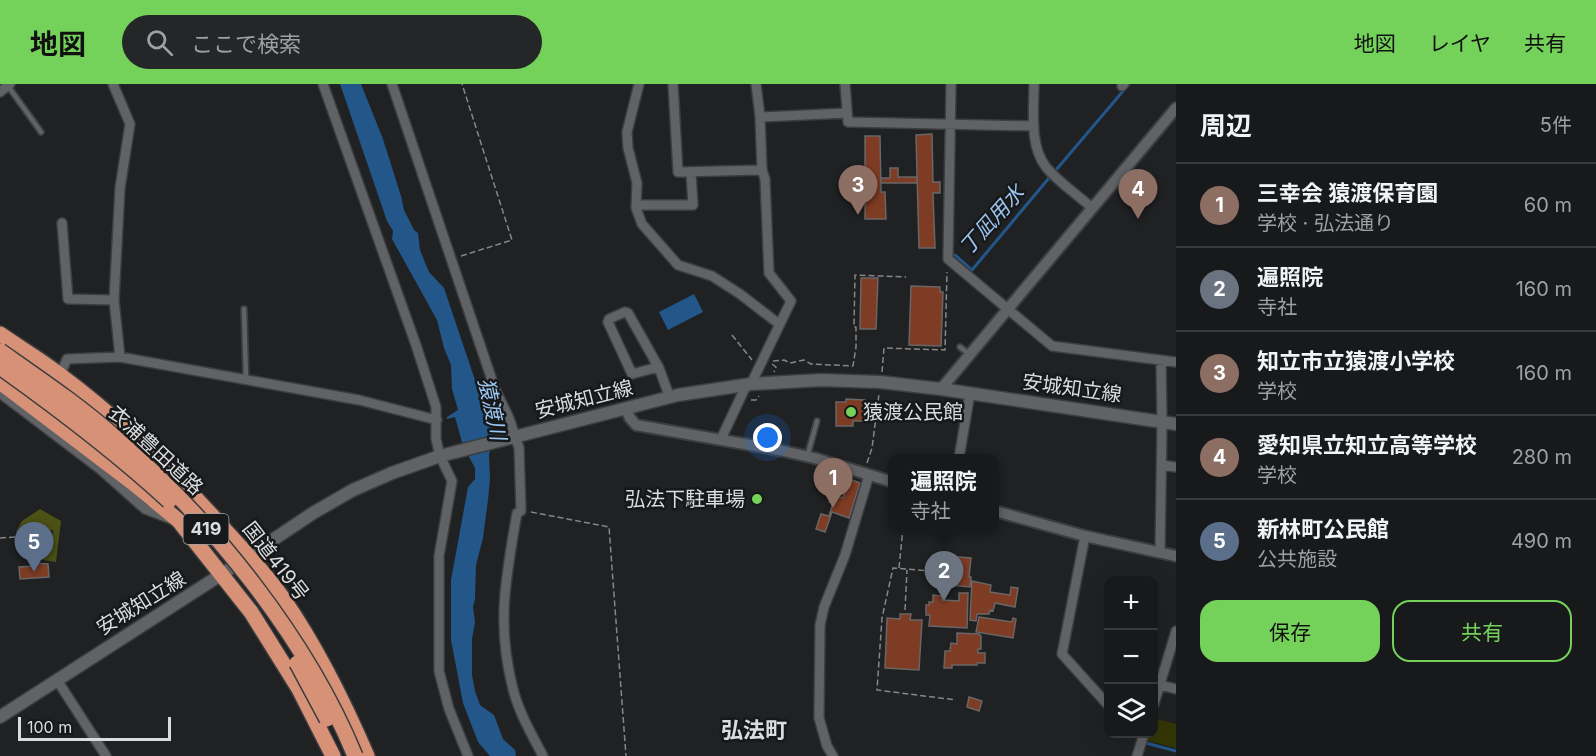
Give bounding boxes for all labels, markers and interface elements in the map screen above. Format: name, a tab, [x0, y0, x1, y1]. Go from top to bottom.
search box	[122, 15, 542, 69]
icon: search	[143, 26, 176, 59]
text: 地図	[30, 27, 86, 61]
text: ここで検索	[191, 31, 301, 57]
text: 地図	[1354, 31, 1396, 56]
text: レイヤ	[1429, 31, 1491, 56]
text: 共有	[1524, 31, 1566, 56]
text: 周辺	[1200, 110, 1252, 141]
text: 5件	[1540, 113, 1572, 137]
pin: 3	[838, 166, 878, 215]
pin: 4	[1118, 170, 1158, 219]
water label: 丁凪用水	[954, 179, 1030, 259]
text: 三幸会 猿渡保育園	[1257, 180, 1438, 206]
text: 1	[1215, 193, 1224, 217]
text: 60 m	[1524, 193, 1572, 217]
text: 学校 · 弘法通り	[1257, 211, 1394, 235]
text: 遍照院	[1257, 264, 1323, 290]
text: 2	[1213, 277, 1226, 301]
text: 160 m	[1516, 277, 1572, 301]
text: 寺社	[1257, 295, 1297, 319]
text: 知立市立猿渡小学校	[1257, 348, 1455, 374]
text: 3	[1213, 361, 1226, 385]
text: 160 m	[1516, 361, 1572, 385]
street label: 安城知立線	[1021, 369, 1123, 407]
water label: 猿渡川	[474, 375, 512, 444]
street label: 安城知立線	[533, 375, 635, 423]
text: 学校	[1257, 379, 1297, 403]
street label: 衣浦豊田道路	[104, 400, 208, 500]
place label: 猿渡公民館	[863, 400, 963, 424]
marker: 猿渡公民館	[844, 405, 858, 419]
your location	[753, 423, 782, 452]
text: 愛知県立知立高等学校	[1257, 432, 1477, 458]
text: 4	[1213, 445, 1226, 469]
text: 280 m	[1512, 445, 1572, 469]
popup	[888, 454, 999, 532]
pin: 1	[814, 458, 852, 508]
text: 学校	[1257, 463, 1297, 487]
text: 遍照院	[910, 468, 977, 494]
place label: 弘法下駐車場	[625, 487, 745, 511]
marker: 弘法下駐車場	[750, 492, 764, 506]
text: 寺社	[910, 499, 950, 523]
road number: 419	[184, 514, 228, 544]
text: 新林町公民館	[1257, 516, 1389, 542]
street label: 国道419号	[238, 517, 314, 605]
pin: 5	[15, 522, 54, 572]
text: 5	[1213, 529, 1226, 553]
text: 490 m	[1511, 529, 1572, 553]
text: 公共施設	[1257, 547, 1337, 571]
pin: 2	[924, 552, 964, 601]
street label: 安城知立線	[92, 566, 190, 640]
map controls	[1104, 576, 1158, 738]
button: +	[1104, 576, 1158, 630]
button: 保存	[1200, 600, 1380, 662]
button: 共有	[1392, 600, 1572, 662]
button: −	[1104, 630, 1158, 684]
button: layers	[1104, 684, 1158, 738]
scale bar	[18, 714, 171, 742]
text: 100 m	[27, 717, 72, 737]
district label: 弘法町	[721, 717, 787, 743]

